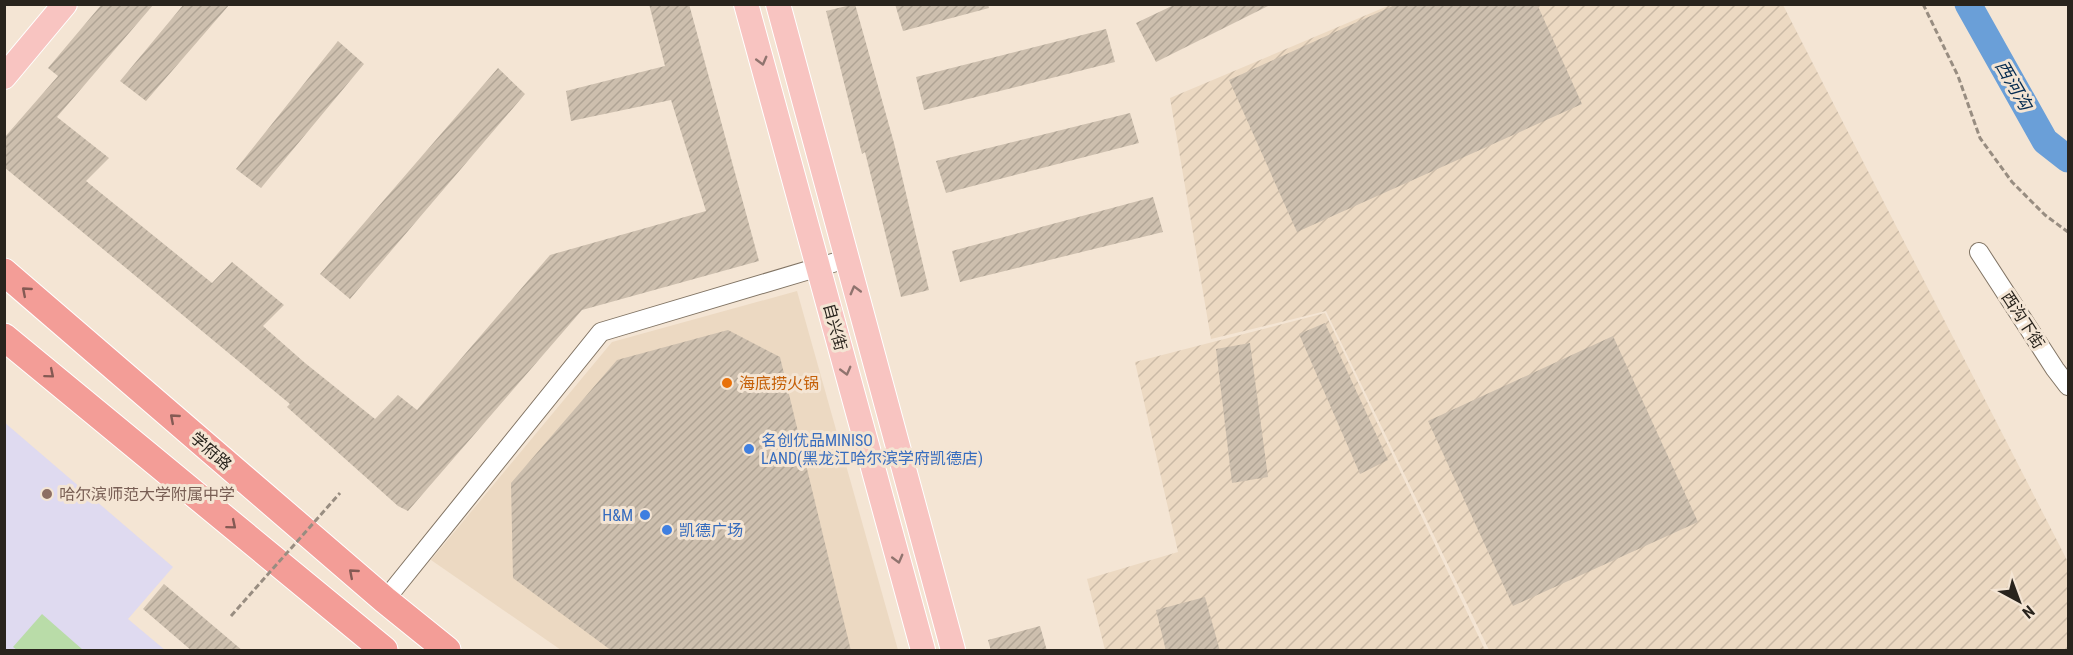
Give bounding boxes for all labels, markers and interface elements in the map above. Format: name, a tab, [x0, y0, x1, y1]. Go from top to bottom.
one-way arrow	[755, 55, 767, 66]
water label: 西河沟	[1991, 56, 2038, 115]
one-way arrow	[849, 285, 862, 295]
one-way arrow	[22, 287, 33, 298]
street label: 西沟下街	[1998, 288, 2048, 352]
street label: 自兴街	[820, 301, 850, 353]
one-way arrow	[839, 365, 852, 375]
one-way arrow	[43, 367, 54, 378]
place label: 海底捞火锅	[739, 374, 819, 393]
marker: 海底捞火锅	[720, 376, 734, 390]
one-way arrow	[170, 414, 181, 425]
street label: 学府路	[187, 428, 235, 474]
place label: 名创优品MINISO LAND(黑龙江哈尔滨学府凯德店)	[761, 431, 983, 468]
marker: 名创优品MINISO LAND(黑龙江哈尔滨学府凯德店)	[742, 442, 756, 456]
place label: 哈尔滨师范大学附属中学	[59, 485, 235, 504]
marker: 哈尔滨师范大学附属中学	[40, 487, 54, 501]
place label: H&M	[602, 506, 633, 525]
marker: H&M	[638, 508, 652, 522]
one-way arrow	[225, 518, 236, 529]
place label: 凯德广场	[679, 521, 743, 540]
marker: 凯德广场	[660, 523, 674, 537]
one-way arrow	[890, 554, 903, 564]
one-way arrow	[349, 569, 360, 580]
north arrow	[1989, 571, 2049, 631]
text: N	[2019, 602, 2038, 622]

